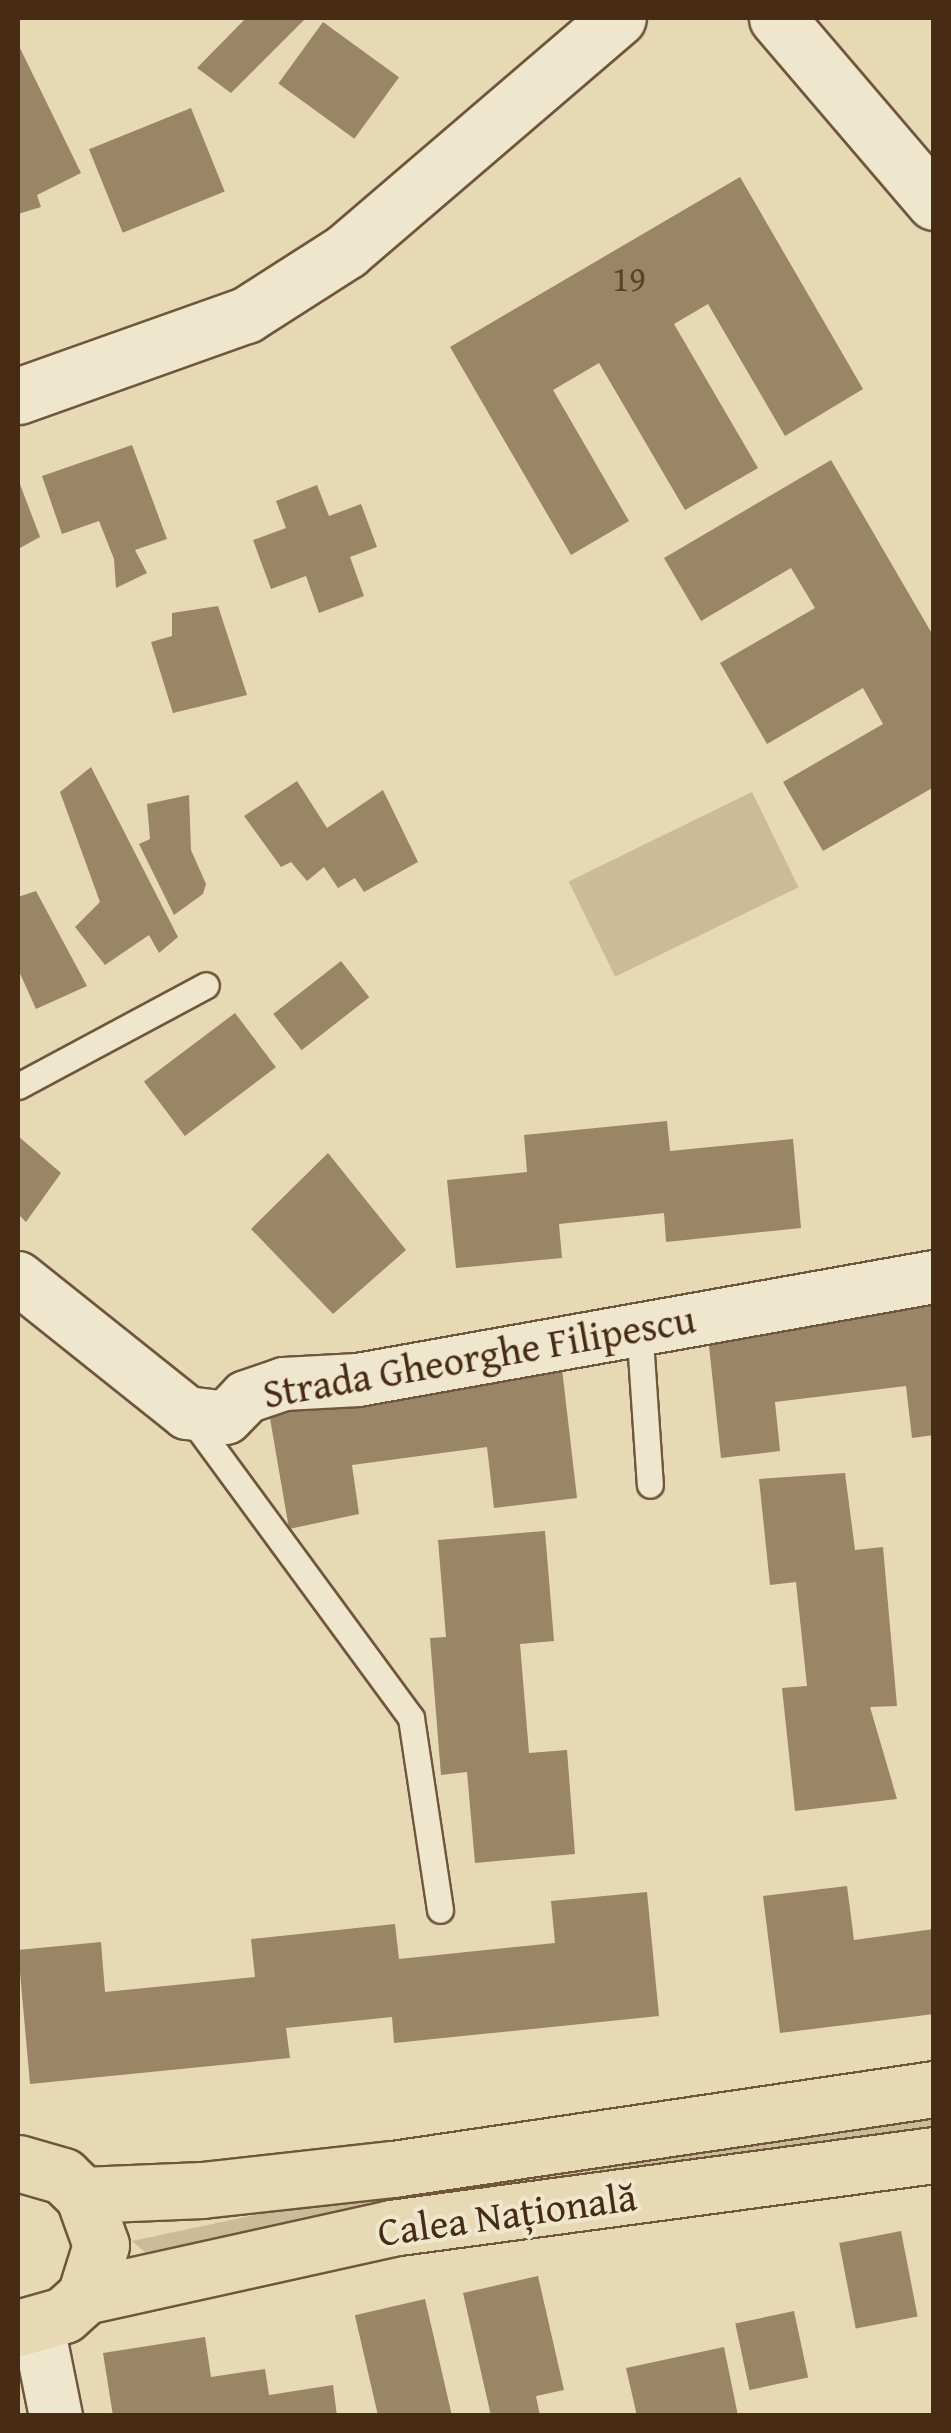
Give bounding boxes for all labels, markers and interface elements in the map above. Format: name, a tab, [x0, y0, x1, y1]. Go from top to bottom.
house number: 19	[612, 258, 646, 300]
street label: Strada Gheorghe Filipescu	[259, 1294, 699, 1418]
street label: Calea Națională	[375, 2172, 639, 2256]

